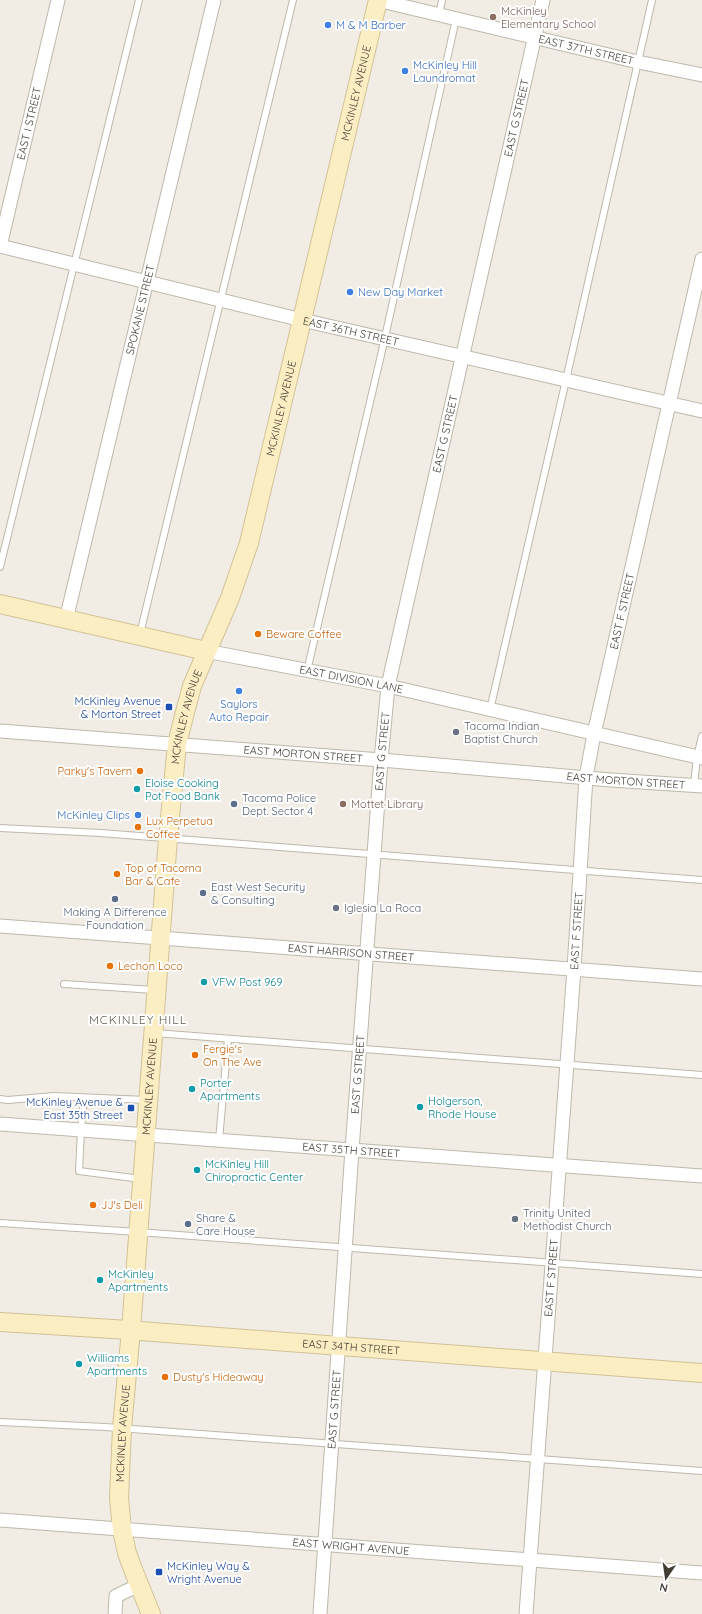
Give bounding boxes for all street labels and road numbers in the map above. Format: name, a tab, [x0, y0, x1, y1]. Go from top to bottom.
street label: EAST 37TH STREET	[537, 32, 636, 68]
street label: MCKINLEY AVENUE	[338, 44, 374, 142]
street label: EAST G STREET	[501, 77, 532, 158]
street label: EAST I STREET	[14, 85, 44, 161]
street label: SPOKANE STREET	[123, 263, 158, 356]
street label: EAST 36TH STREET	[302, 313, 400, 349]
street label: MCKINLEY AVENUE	[263, 359, 299, 457]
street label: EAST G STREET	[429, 393, 461, 474]
street label: EAST F STREET	[607, 571, 637, 651]
street label: EAST DIVISION LANE	[298, 662, 405, 696]
street label: MCKINLEY AVENUE	[168, 667, 205, 765]
street label: EAST G STREET	[372, 711, 393, 791]
street label: EAST MORTON STREET	[243, 743, 363, 766]
street label: EAST MORTON STREET	[566, 769, 686, 792]
street label: EAST F STREET	[567, 891, 586, 970]
street label: EAST HARRISON STREET	[287, 941, 415, 964]
street label: EAST G STREET	[348, 1034, 368, 1114]
street label: MCKINLEY AVENUE	[139, 1037, 160, 1136]
street label: EAST 35TH STREET	[302, 1139, 401, 1161]
street label: EAST F STREET	[541, 1238, 561, 1317]
street label: EAST 34TH STREET	[302, 1336, 401, 1357]
street label: EAST G STREET	[324, 1369, 344, 1450]
street label: MCKINLEY AVENUE	[113, 1384, 133, 1482]
street label: EAST WRIGHT AVENUE	[292, 1535, 410, 1558]

